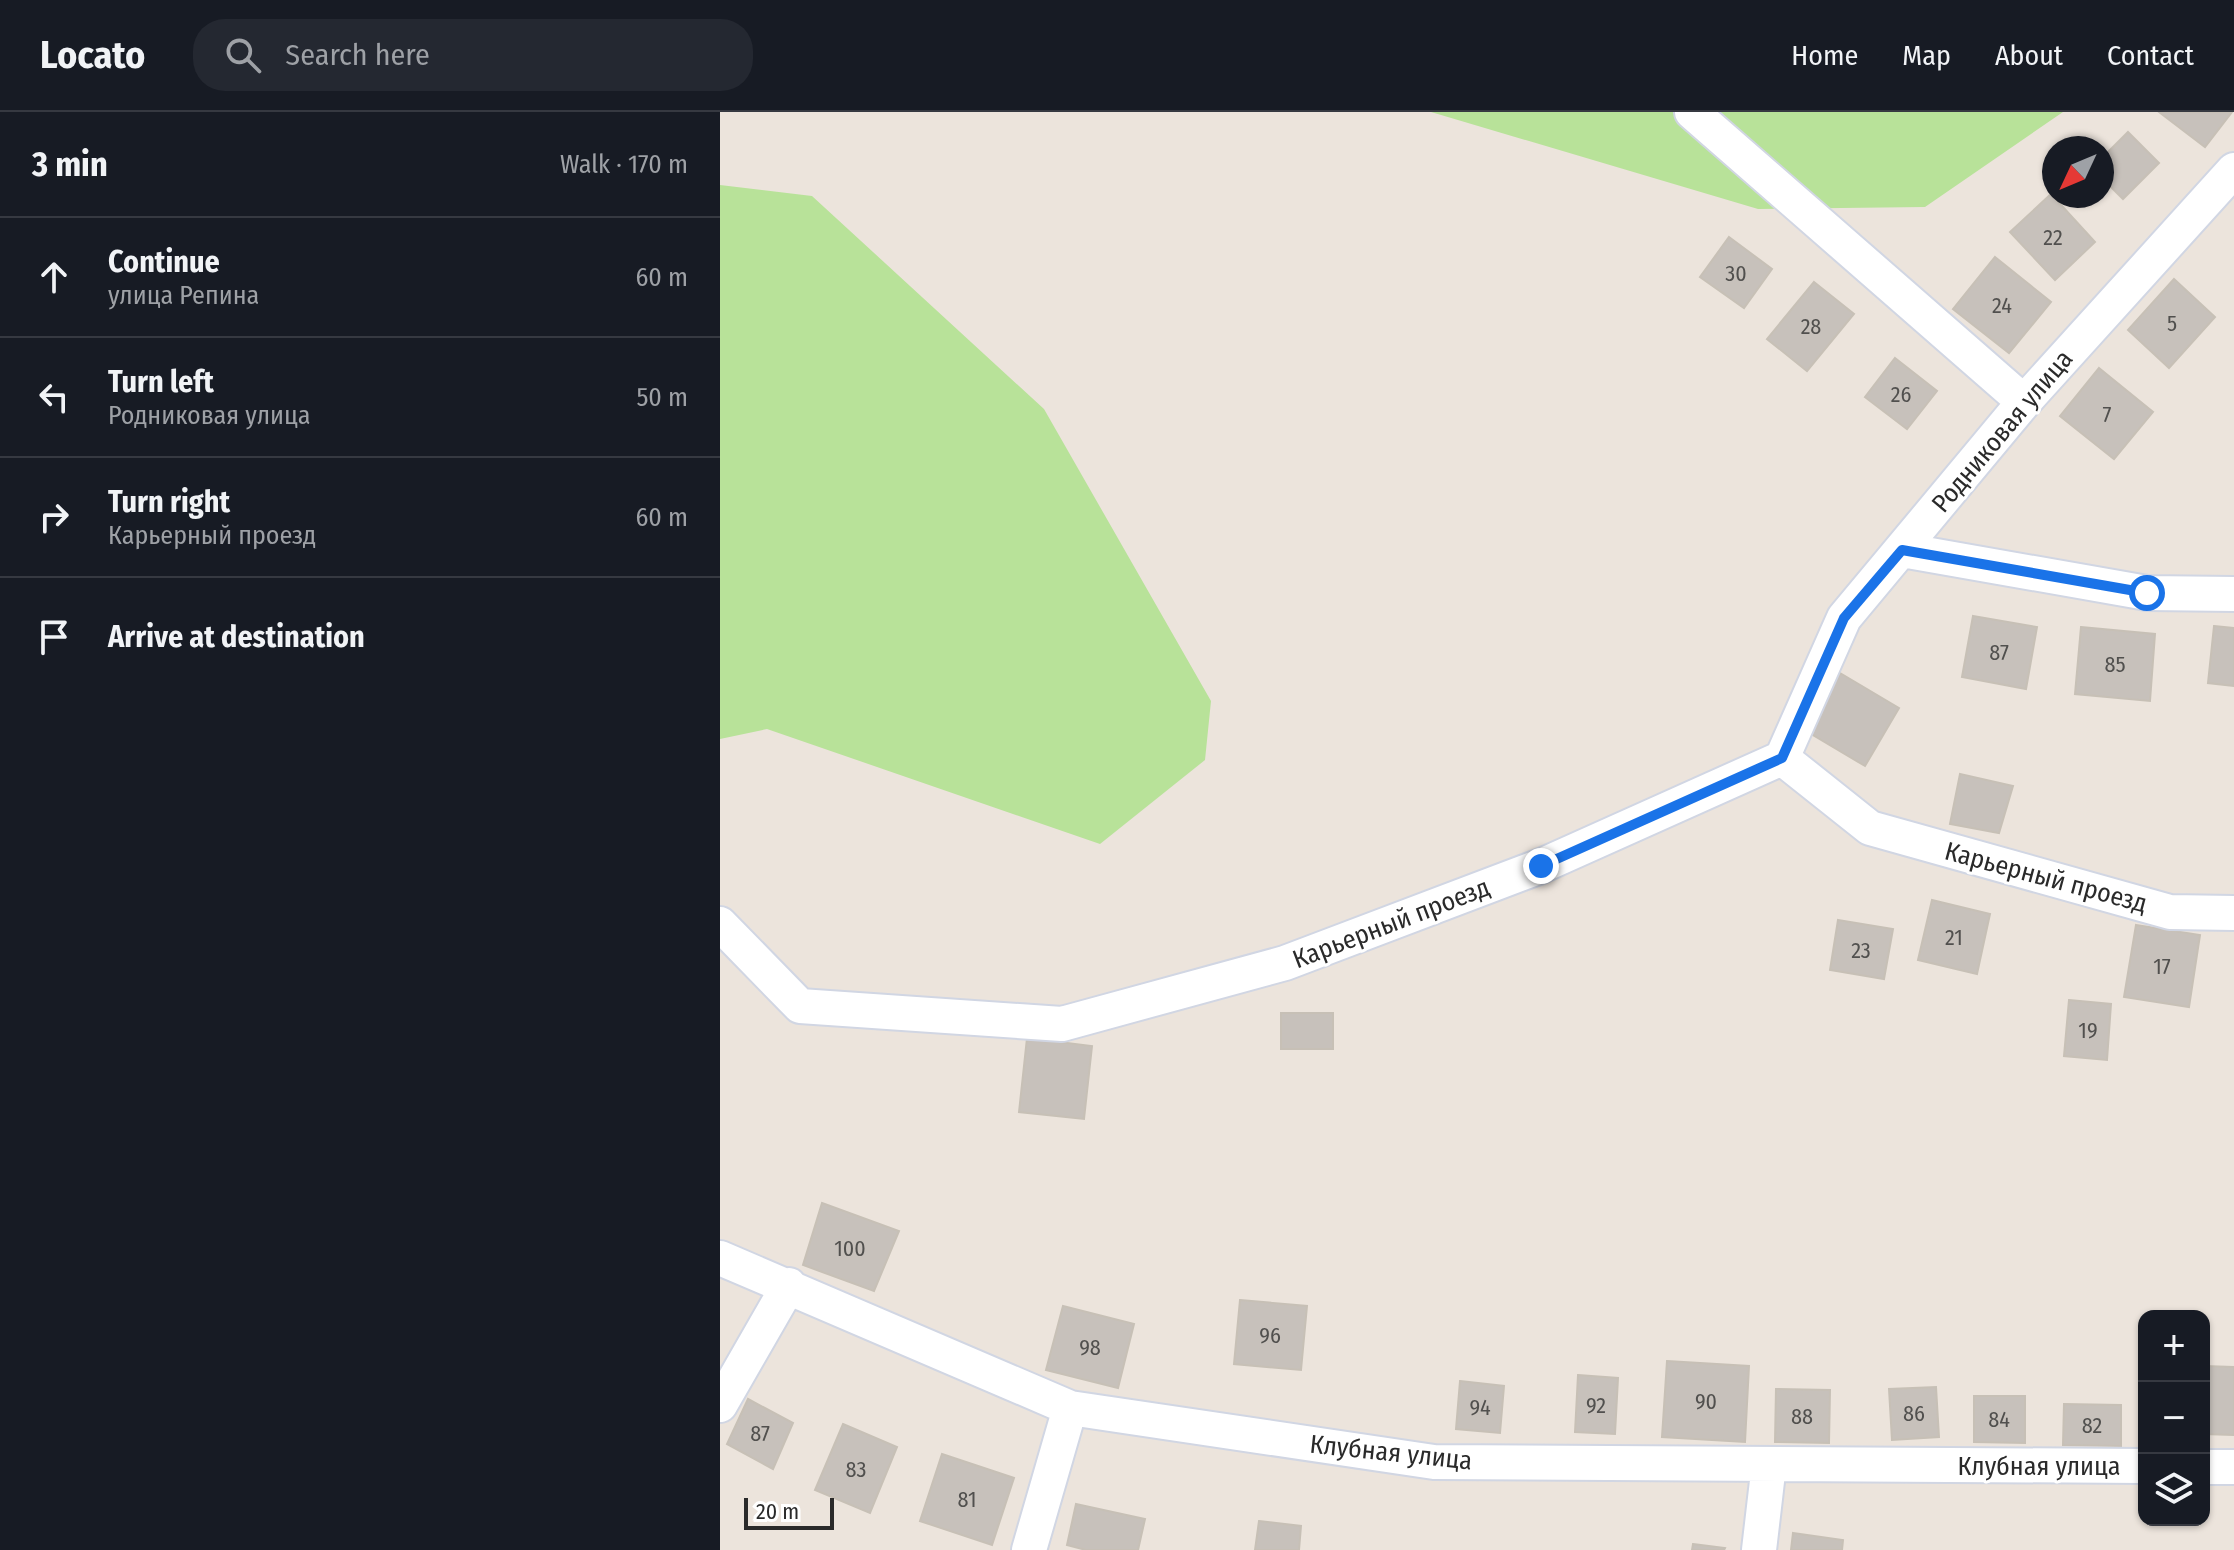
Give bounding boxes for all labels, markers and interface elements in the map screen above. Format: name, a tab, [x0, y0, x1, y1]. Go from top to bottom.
search box	[193, 19, 753, 91]
text: Locato	[40, 32, 145, 78]
icon: search	[221, 33, 265, 77]
text: Search here	[285, 37, 430, 73]
text: Home	[1791, 39, 1858, 72]
text: Map	[1902, 39, 1951, 72]
text: About	[1995, 39, 2063, 72]
text: Contact	[2107, 39, 2194, 72]
north arrow	[2042, 136, 2114, 208]
text: 3 min	[32, 144, 108, 185]
text: Walk · 170 m	[560, 149, 688, 180]
house number: 22	[2043, 224, 2063, 251]
text: Continue	[108, 244, 220, 280]
icon: ahead	[32, 255, 76, 299]
house number: 30	[1725, 260, 1747, 287]
text: 60 m	[635, 262, 688, 293]
text: улица Репина	[108, 280, 259, 311]
house number: 24	[1992, 292, 2012, 319]
house number: 5	[2167, 310, 2177, 337]
house number: 28	[1801, 313, 1821, 340]
street label: Родниковая улица	[1925, 344, 2079, 519]
text: Turn left	[108, 364, 214, 400]
icon: left	[32, 375, 76, 419]
house number: 26	[1891, 381, 1911, 408]
text: 50 m	[636, 382, 688, 413]
text: Родниковая улица	[108, 400, 311, 431]
house number: 7	[2103, 401, 2112, 428]
text: Turn right	[108, 484, 230, 520]
icon: right	[32, 495, 76, 539]
text: 60 m	[635, 502, 688, 533]
text: Карьерный проезд	[108, 520, 316, 551]
route start	[2129, 575, 2165, 611]
icon: arrive	[32, 615, 76, 659]
text: Arrive at destination	[108, 619, 365, 655]
house number: 87	[1989, 639, 2009, 666]
house number: 85	[2104, 651, 2126, 678]
street label: Карьерный проезд	[1941, 836, 2150, 919]
route end	[1523, 848, 1559, 884]
street label: Карьерный проезд	[1288, 872, 1494, 975]
house number: 21	[1945, 924, 1963, 951]
house number: 23	[1851, 937, 1871, 964]
house number: 17	[2153, 953, 2171, 980]
house number: 19	[2078, 1017, 2098, 1044]
house number: 100	[834, 1235, 866, 1262]
map controls	[2138, 1310, 2210, 1526]
button: +	[2138, 1310, 2210, 1382]
house number: 96	[1259, 1322, 1281, 1349]
house number: 98	[1079, 1334, 1101, 1361]
button: −	[2138, 1382, 2210, 1454]
house number: 90	[1695, 1388, 1717, 1415]
house number: 92	[1586, 1392, 1606, 1419]
house number: 94	[1469, 1394, 1491, 1421]
house number: 86	[1903, 1400, 1925, 1427]
house number: 88	[1791, 1403, 1813, 1430]
house number: 84	[1988, 1406, 2010, 1433]
house number: 82	[2082, 1412, 2102, 1439]
house number: 87	[750, 1420, 770, 1447]
street label: Клубная улица	[1308, 1429, 1474, 1476]
street label: Клубная улица	[1957, 1451, 2121, 1482]
button: layers	[2138, 1454, 2210, 1526]
house number: 83	[846, 1456, 866, 1483]
house number: 81	[957, 1486, 977, 1513]
scale bar	[744, 1494, 834, 1530]
text: 20 m	[756, 1498, 799, 1525]

